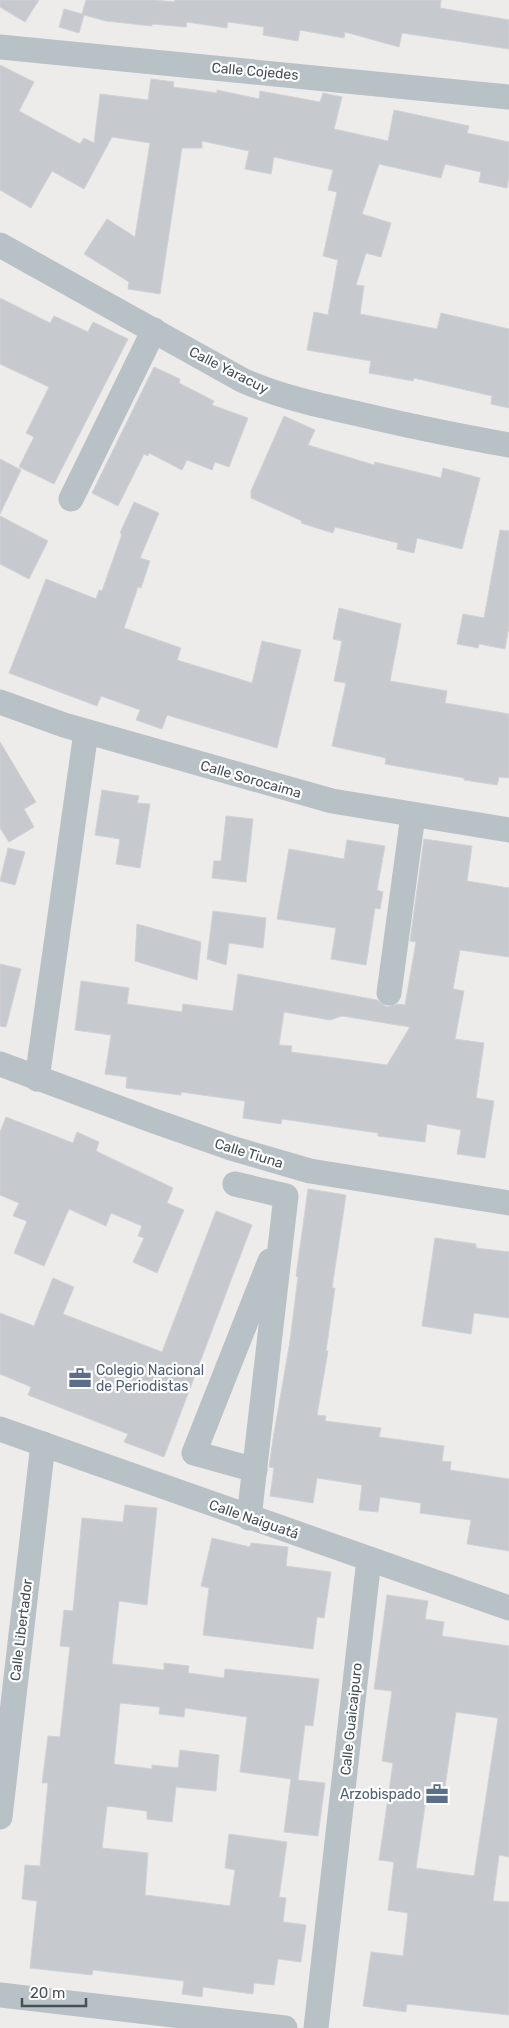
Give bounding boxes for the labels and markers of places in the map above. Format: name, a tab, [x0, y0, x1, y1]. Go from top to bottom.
place label: Colegio Nacional de Periodistas	[96, 1362, 204, 1395]
office icon: Colegio Nacional de Periodistas	[67, 1365, 93, 1391]
office icon: Arzobispado	[424, 1781, 450, 1807]
place label: Arzobispado	[340, 1786, 421, 1803]

